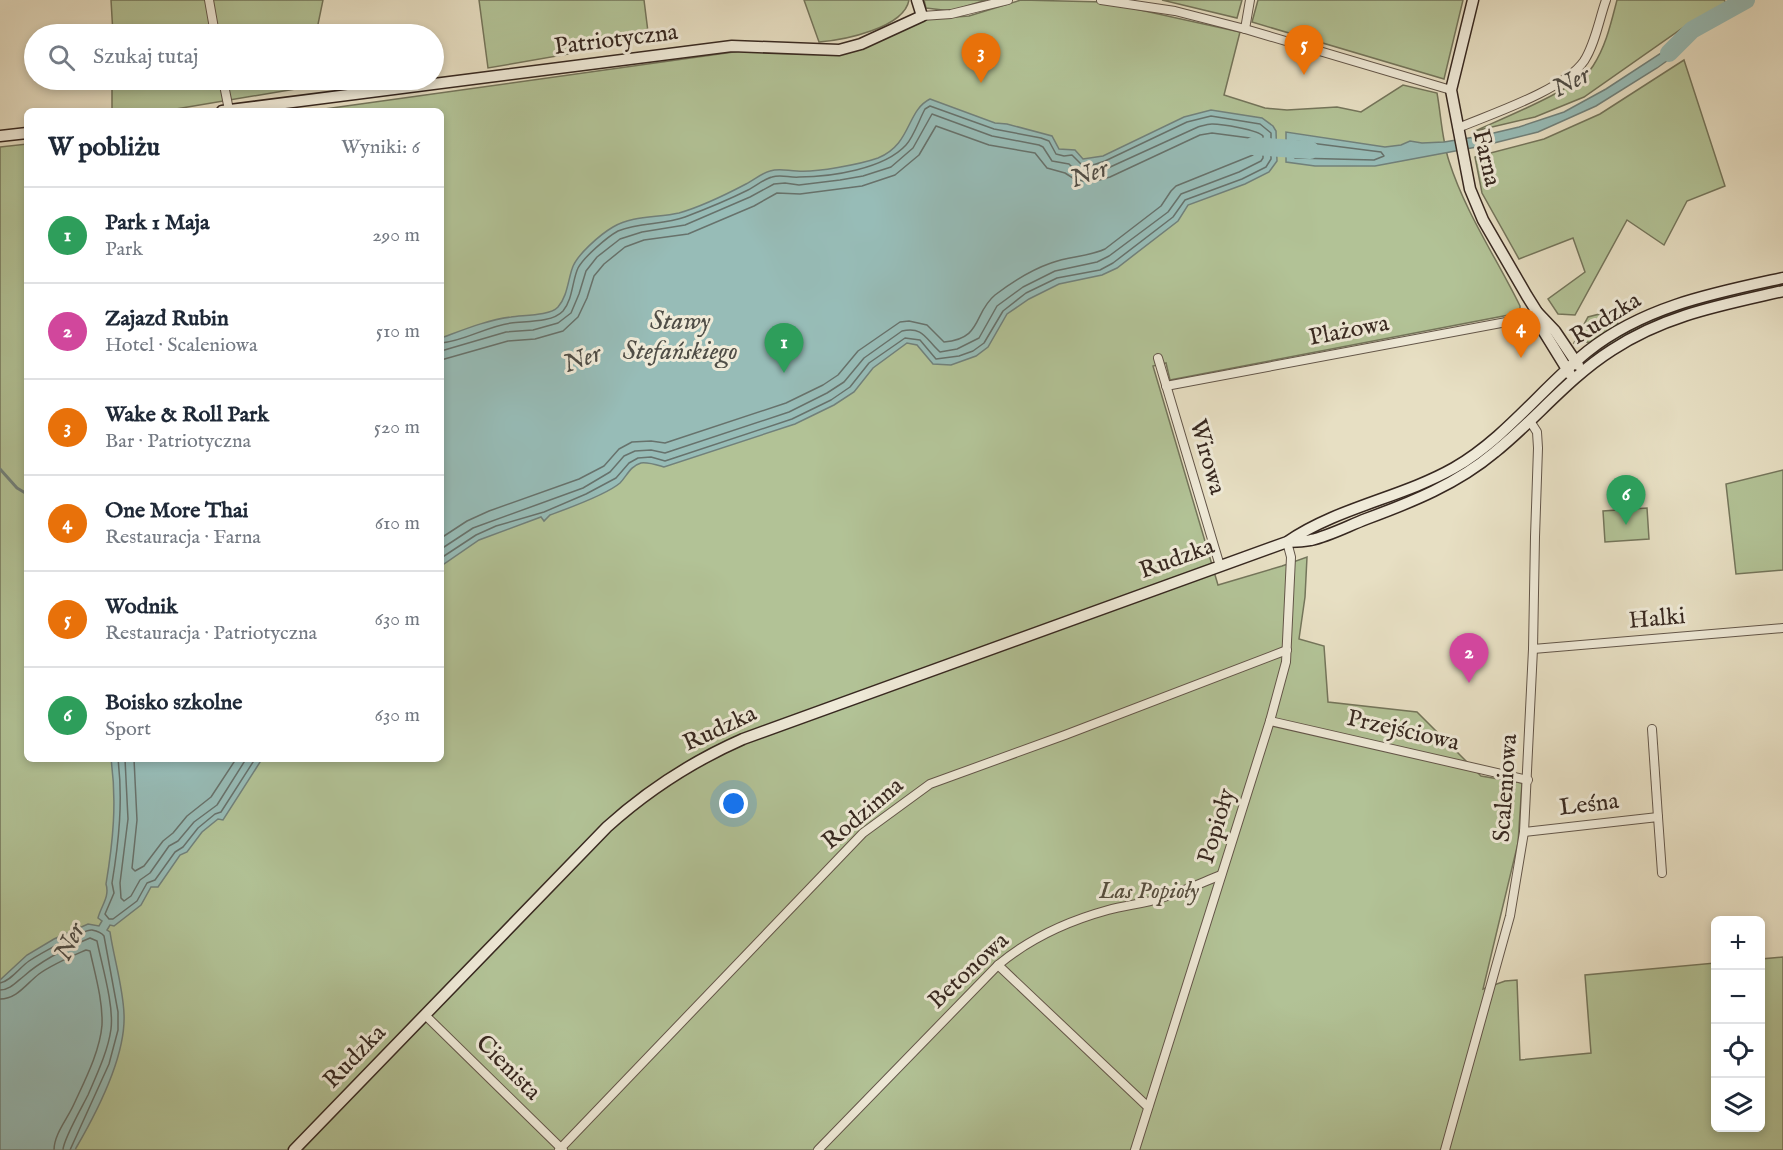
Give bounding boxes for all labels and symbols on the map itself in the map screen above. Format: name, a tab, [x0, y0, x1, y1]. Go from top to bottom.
street label: Patriotyczna	[552, 17, 680, 63]
pin: 5	[1284, 26, 1324, 75]
pin: 3	[962, 34, 1000, 83]
water label: Ner	[1546, 58, 1597, 105]
street label: Farna	[1464, 127, 1508, 190]
water label: Ner	[1065, 152, 1114, 196]
street label: Rudzka	[1565, 285, 1648, 353]
water label: Stawy Stefańskiego	[622, 305, 738, 369]
street label: Plażowa	[1306, 308, 1392, 354]
pin: 4	[1502, 308, 1540, 358]
pin: 1	[764, 324, 804, 373]
water label: Ner	[558, 337, 607, 381]
street label: Wirowa	[1181, 416, 1233, 499]
pin: 6	[1606, 476, 1646, 525]
street label: Rudzka	[1135, 531, 1219, 587]
street label: Halki	[1627, 601, 1687, 637]
pin: 2	[1450, 634, 1488, 683]
street label: Rudzka	[678, 698, 762, 759]
street label: Przejściowa	[1344, 703, 1463, 759]
street label: Scaleniowa	[1487, 732, 1525, 843]
street label: Rodzinna	[816, 770, 911, 857]
street label: Popioły	[1191, 785, 1243, 867]
street label: Leśna	[1557, 786, 1621, 824]
your location	[719, 789, 748, 818]
park label: Las Popioły	[1098, 876, 1200, 907]
water label: Ner	[47, 916, 94, 967]
street label: Betonowa	[922, 925, 1016, 1016]
street label: Rudzka	[317, 1018, 394, 1096]
street label: Cienista	[469, 1029, 548, 1108]

